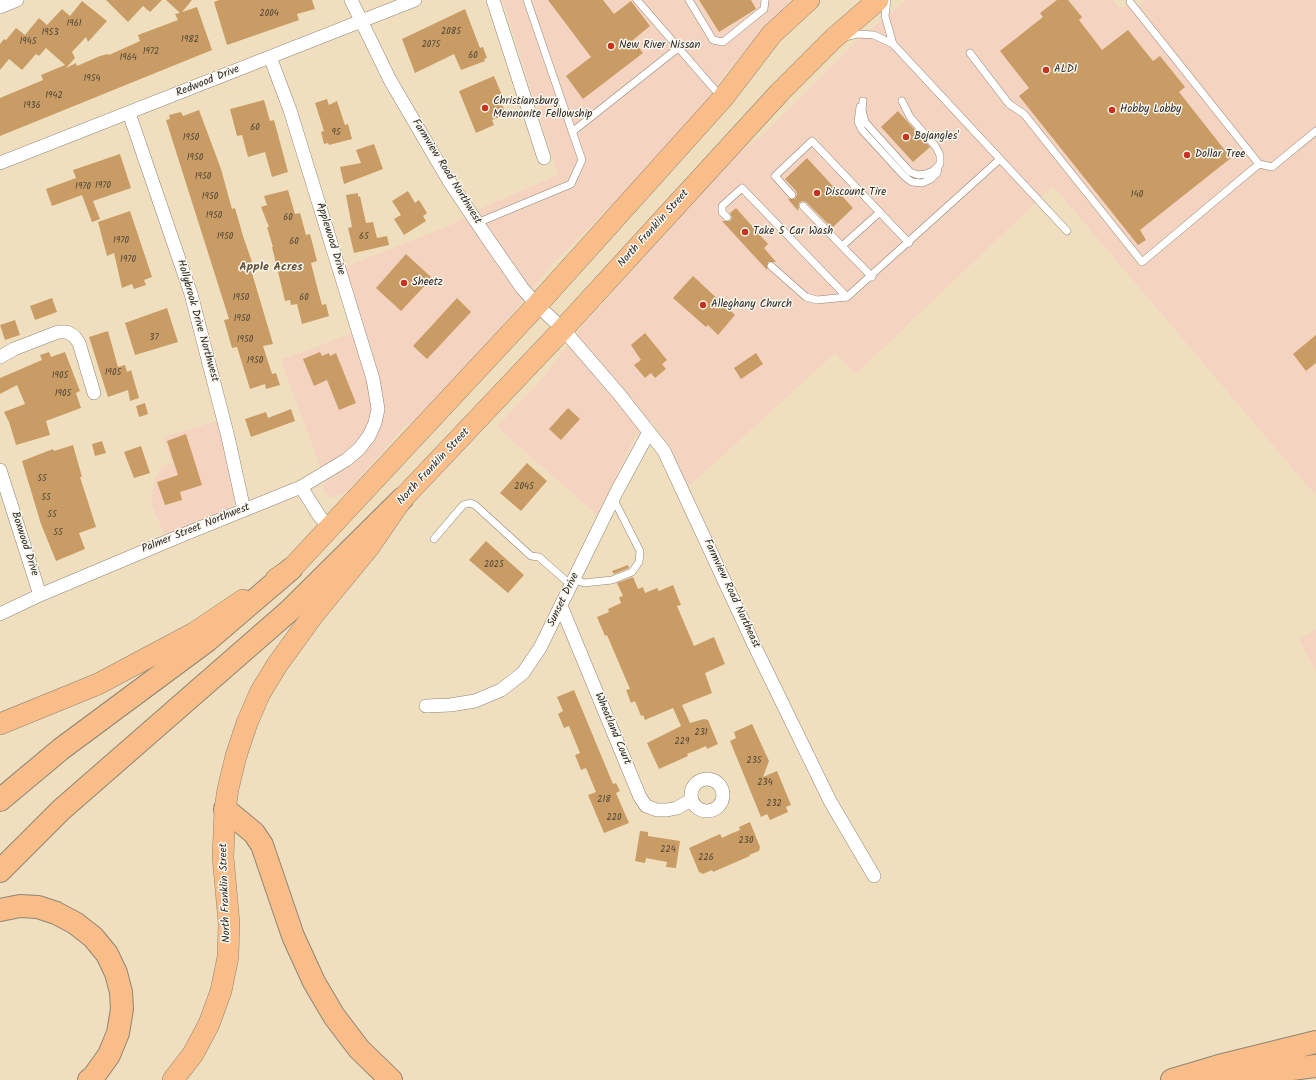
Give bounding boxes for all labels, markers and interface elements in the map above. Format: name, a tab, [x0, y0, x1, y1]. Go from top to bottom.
house number: 2004	[259, 9, 279, 19]
house number: 1961	[66, 19, 82, 29]
house number: 2085	[441, 27, 461, 37]
house number: 1953	[41, 28, 59, 38]
house number: 1982	[181, 35, 199, 45]
house number: 1945	[19, 37, 37, 47]
place label: New River Nissan	[619, 39, 700, 53]
house number: 2075	[422, 40, 440, 50]
marker: New River Nissan	[606, 41, 616, 51]
house number: 1972	[143, 47, 159, 57]
house number: 60	[468, 51, 478, 61]
house number: 1964	[119, 53, 137, 63]
street label: Redwood Drive	[174, 63, 242, 101]
place label: ALDI	[1054, 63, 1077, 77]
marker: ALDI	[1041, 65, 1051, 75]
house number: 1954	[83, 74, 101, 84]
house number: 1942	[45, 91, 63, 101]
place label: Christiansburg Mennonite Fellowship	[493, 95, 592, 121]
house number: 1936	[23, 101, 41, 111]
marker: Christiansburg Mennonite Fellowship	[480, 103, 490, 113]
place label: Hobby Lobby	[1120, 103, 1181, 117]
marker: Hobby Lobby	[1107, 105, 1117, 115]
street label: Farmview Road Northwest	[408, 117, 484, 227]
house number: 60	[250, 123, 260, 133]
house number: 95	[331, 128, 341, 138]
place label: Bojangles'	[914, 130, 959, 144]
marker: Bojangles'	[901, 132, 911, 142]
house number: 1950	[183, 133, 199, 143]
place label: Dollar Tree	[1195, 148, 1245, 162]
marker: Dollar Tree	[1182, 150, 1192, 160]
house number: 1950	[187, 153, 203, 163]
house number: 1950	[195, 172, 211, 182]
house number: 1970	[95, 181, 111, 191]
house number: 1970	[75, 182, 91, 192]
place label: Discount Tire	[825, 186, 886, 200]
street label: North Franklin Street	[616, 188, 692, 270]
marker: Discount Tire	[812, 188, 822, 198]
house number: 140	[1131, 190, 1143, 200]
house number: 1950	[202, 192, 218, 202]
street label: Applewood Drive	[313, 201, 347, 277]
house number: 1950	[206, 211, 222, 221]
house number: 60	[283, 213, 293, 223]
place label: Take 5 Car Wash	[753, 225, 833, 239]
marker: Take 5 Car Wash	[740, 227, 750, 237]
house number: 1950	[217, 232, 233, 242]
house number: 65	[359, 232, 369, 242]
house number: 1970	[113, 236, 129, 246]
house number: 60	[289, 237, 299, 247]
house number: 1970	[120, 255, 136, 265]
street label: Hollybrook Drive Northwest	[173, 258, 221, 384]
district label: Apple Acres	[239, 261, 303, 275]
place label: Sheetz	[412, 276, 443, 290]
marker: Sheetz	[399, 278, 409, 288]
house number: 1950	[233, 293, 249, 303]
house number: 60	[299, 293, 309, 303]
place label: Alleghany Church	[711, 298, 792, 312]
marker: Alleghany Church	[698, 300, 708, 310]
house number: 1950	[234, 314, 250, 324]
house number: 37	[149, 333, 159, 343]
house number: 1950	[237, 335, 253, 345]
house number: 1950	[247, 356, 263, 366]
house number: 1905	[105, 368, 121, 378]
house number: 1905	[52, 371, 68, 381]
house number: 1905	[55, 389, 71, 399]
street label: North Franklin Street	[395, 426, 473, 508]
house number: 55	[37, 474, 47, 484]
house number: 2045	[514, 482, 534, 492]
house number: 55	[41, 493, 51, 503]
street label: Palmer Street Northwest	[140, 501, 252, 557]
street label: Boxwood Drive	[7, 510, 41, 578]
house number: 55	[47, 510, 57, 520]
house number: 55	[53, 528, 63, 538]
street label: Farmview Road Northeast	[700, 537, 762, 651]
house number: 2025	[484, 560, 504, 570]
street label: Sunset Drive	[545, 571, 583, 629]
street label: Wheatland Court	[591, 691, 633, 767]
house number: 231	[694, 728, 708, 738]
house number: 229	[675, 737, 689, 747]
house number: 235	[746, 756, 762, 766]
house number: 234	[757, 778, 773, 788]
house number: 218	[597, 795, 611, 805]
house number: 232	[766, 799, 782, 809]
house number: 220	[607, 813, 621, 823]
house number: 230	[739, 836, 753, 846]
street label: North Franklin Street	[218, 843, 234, 943]
house number: 224	[660, 845, 676, 855]
house number: 226	[698, 853, 714, 863]

